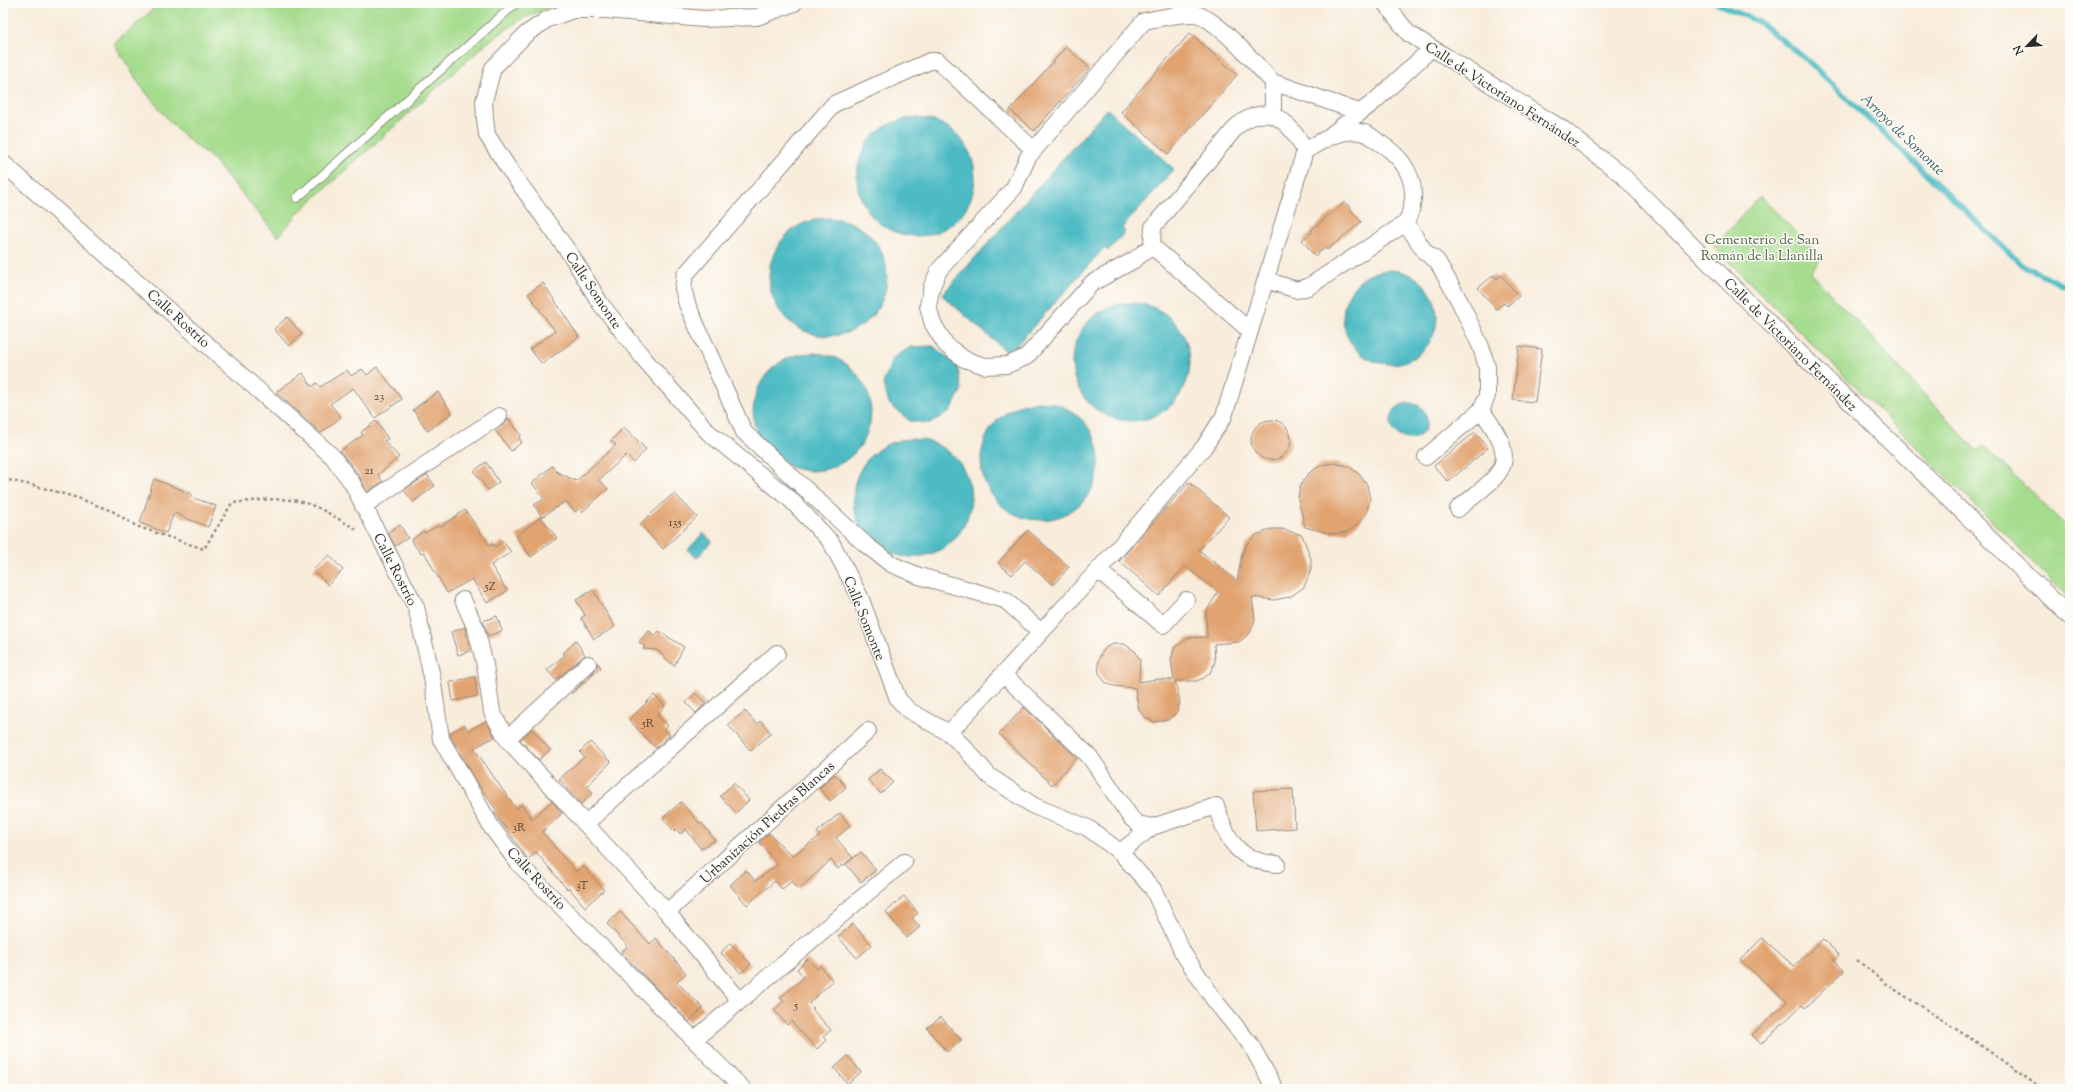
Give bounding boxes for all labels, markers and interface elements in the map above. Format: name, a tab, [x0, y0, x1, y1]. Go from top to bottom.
north arrow	[2007, 26, 2047, 66]
street label: Calle de Victoriano Fernández	[1420, 38, 1583, 153]
text: N	[2010, 42, 2028, 58]
water label: Arroyo de Somonte	[1855, 89, 1949, 181]
park label: Cementerio de San Román de la Llanilla	[1701, 231, 1824, 267]
street label: Calle Somonte	[559, 249, 626, 334]
street label: Calle de Victoriano Fernández	[1718, 274, 1861, 417]
street label: Calle Rostrío	[142, 286, 214, 354]
house number: 23	[374, 388, 384, 406]
house number: 21	[364, 462, 374, 480]
house number: 135	[668, 514, 682, 532]
street label: Calle Rostrío	[367, 530, 421, 610]
street label: Calle Somonte	[837, 574, 889, 664]
house number: 5Z	[484, 578, 496, 596]
house number: 5R	[641, 715, 655, 733]
street label: Urbanización Piedras Blancas	[697, 757, 840, 890]
house number: 3R	[512, 819, 526, 837]
street label: Calle Rostrío	[501, 844, 570, 915]
house number: 3T	[576, 877, 589, 895]
house number: 5	[793, 997, 798, 1015]

